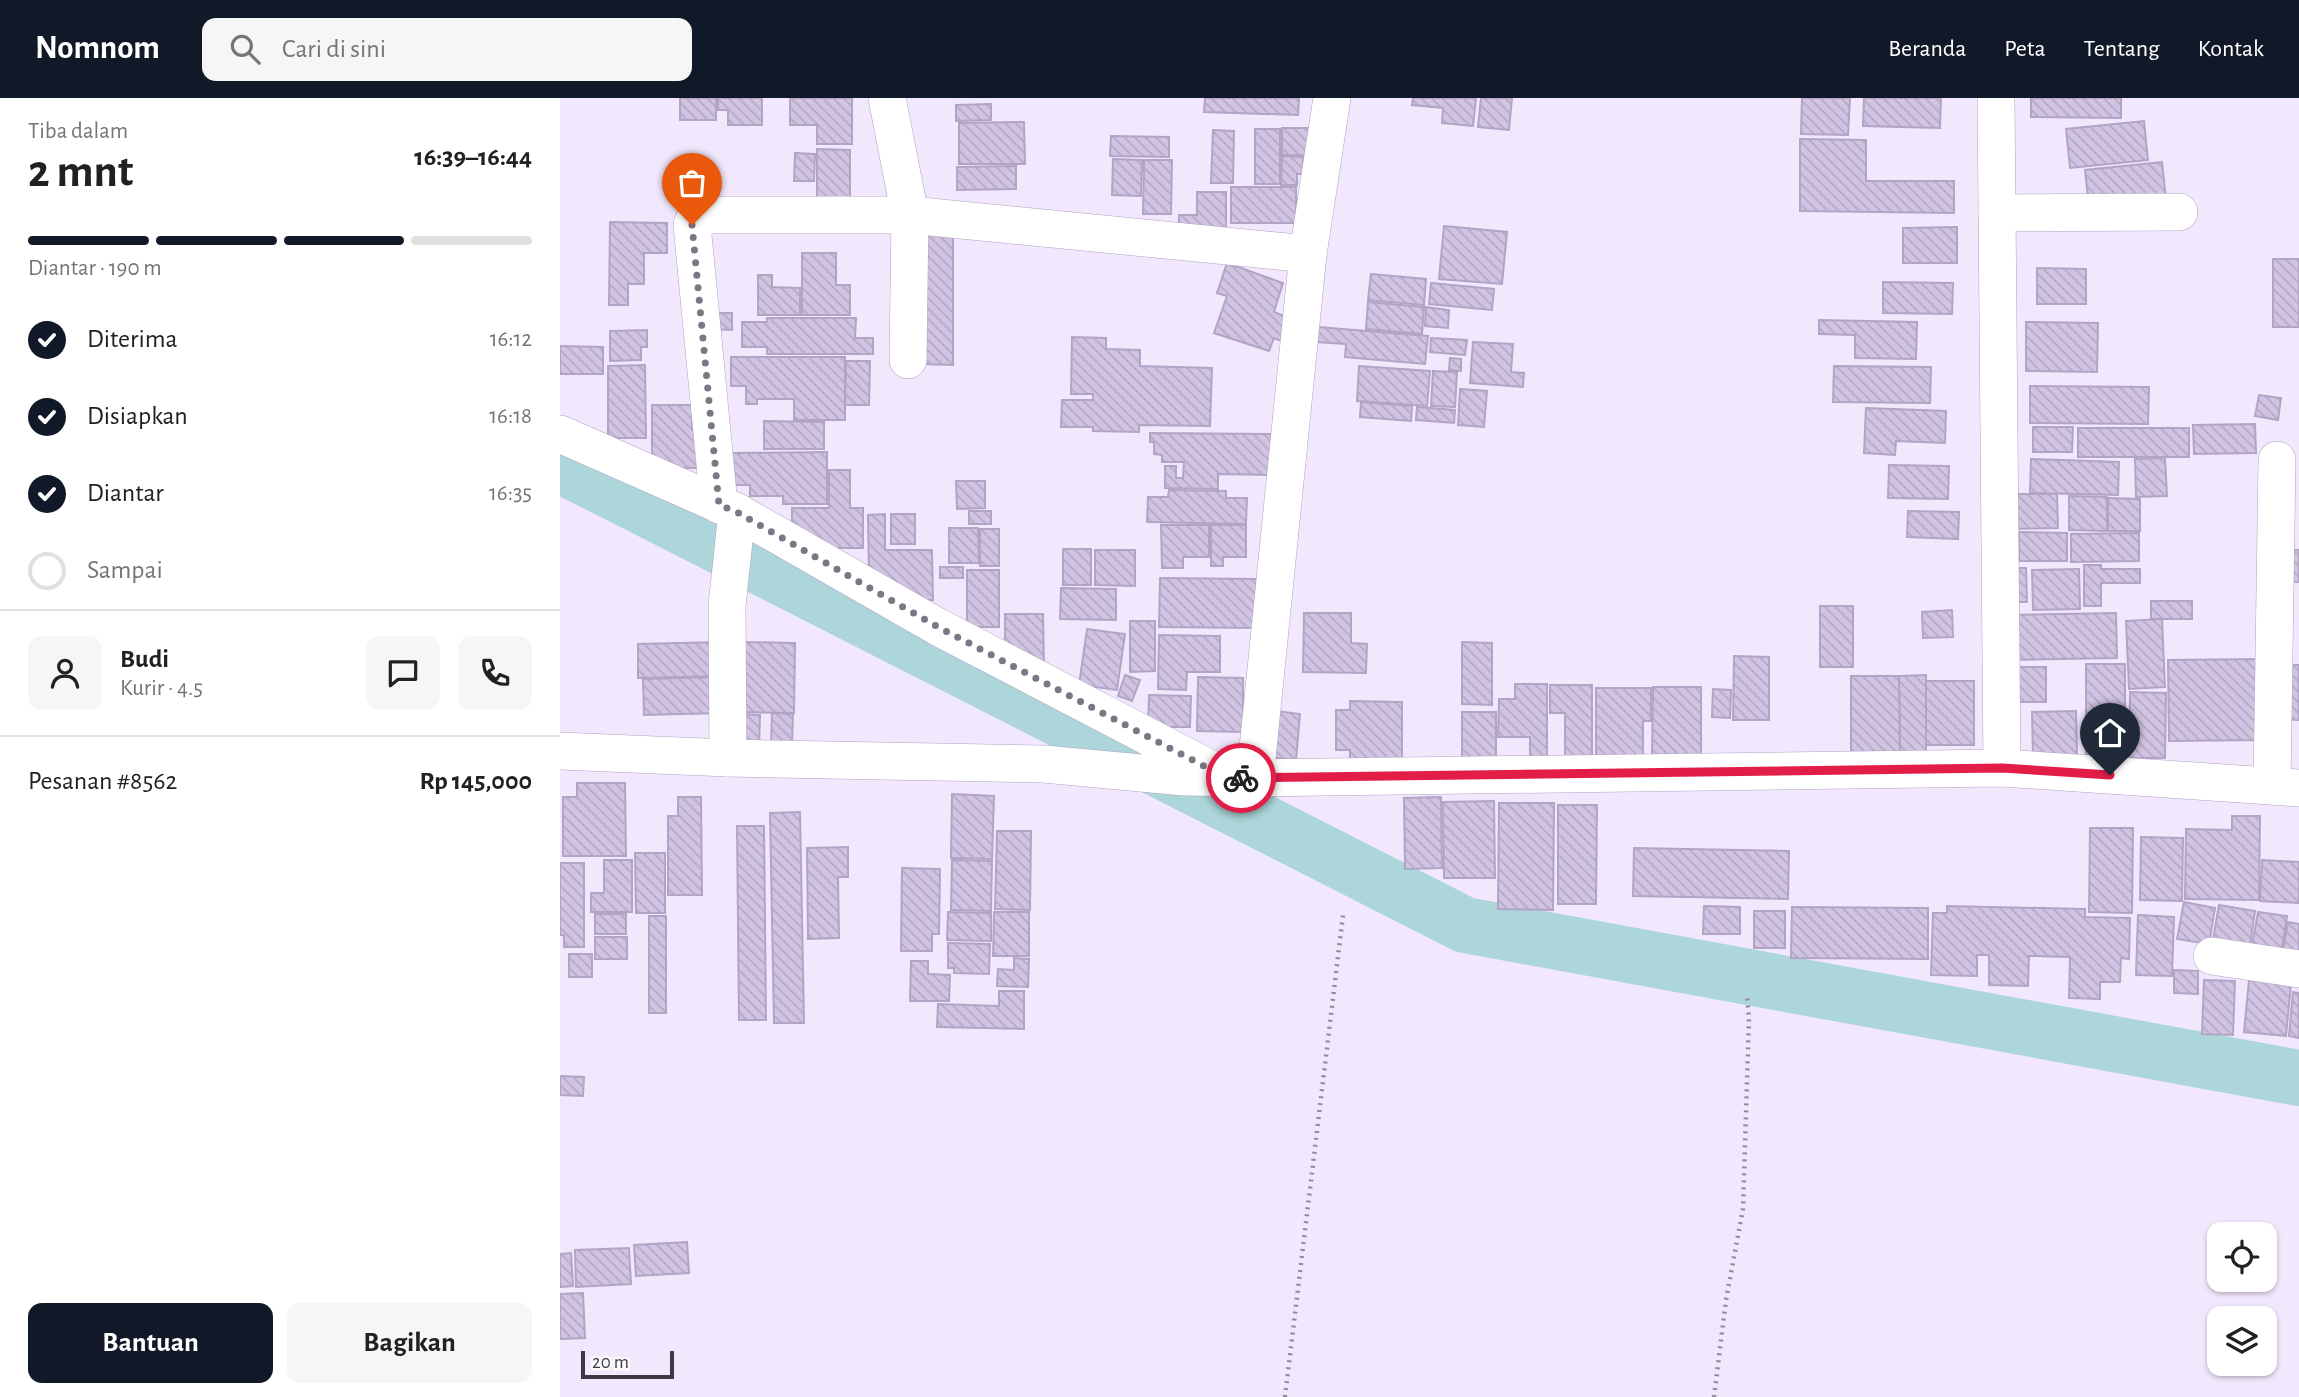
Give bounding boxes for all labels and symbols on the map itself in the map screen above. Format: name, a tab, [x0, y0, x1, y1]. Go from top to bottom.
pin	[662, 153, 722, 225]
pin	[2080, 703, 2140, 775]
courier	[1206, 743, 1276, 813]
scale bar	[581, 1348, 674, 1380]

